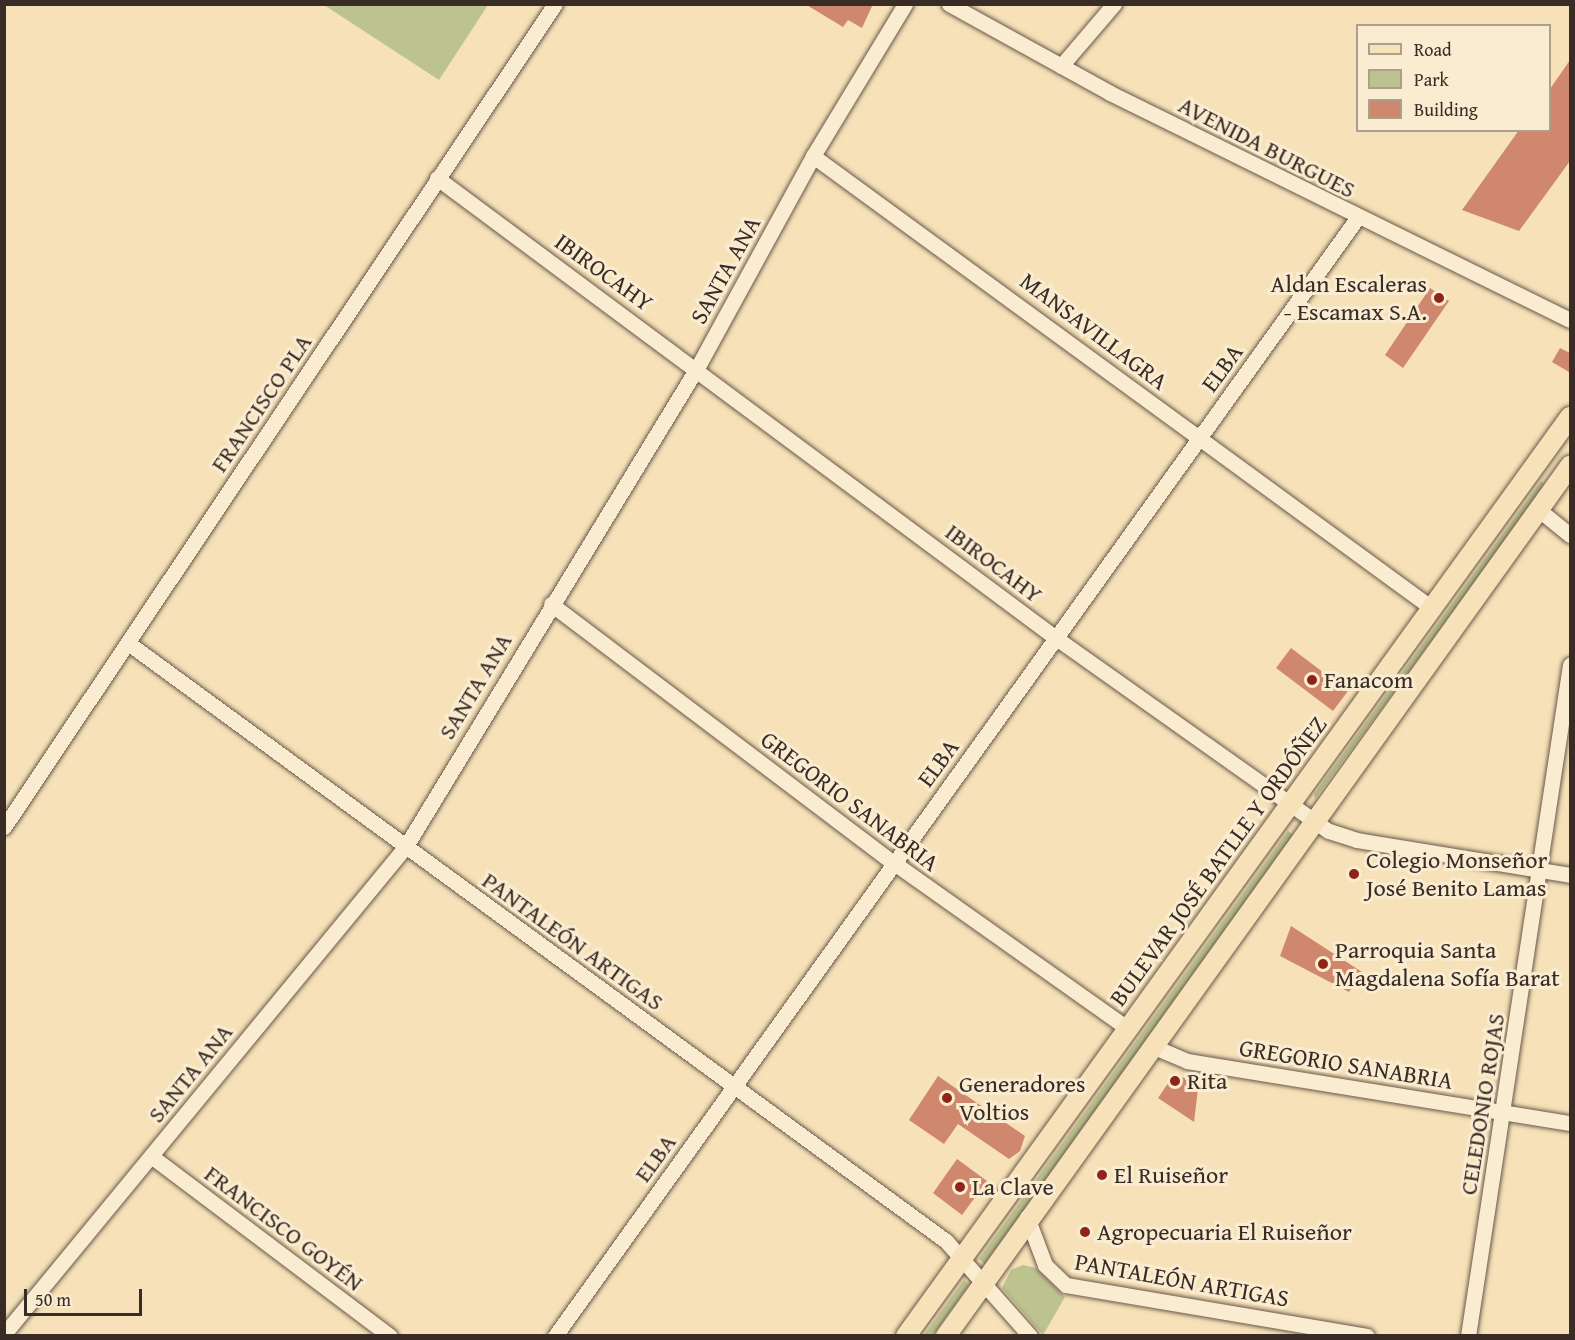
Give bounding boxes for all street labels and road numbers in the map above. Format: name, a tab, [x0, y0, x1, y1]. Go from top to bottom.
street label: AVENIDA BURGUES	[1174, 90, 1360, 204]
street label: SANTA ANA	[684, 211, 766, 329]
street label: IBIROCAHY	[549, 227, 659, 317]
street label: MANSAVILLAGRA	[1014, 266, 1174, 396]
street label: FRANCISCO PLA	[204, 329, 318, 477]
street label: ELBA	[1195, 339, 1249, 397]
street label: IBIROCAHY	[940, 517, 1048, 609]
street label: SANTA ANA	[432, 628, 518, 744]
street label: BULEVAR JOSÉ BATLLE Y ORDÓÑEZ	[1103, 711, 1333, 1011]
street label: GREGORIO SANABRIA	[755, 725, 945, 877]
street label: ELBA	[911, 734, 965, 792]
street label: PANTALEÓN ARTIGAS	[477, 866, 669, 1016]
street label: CELEDONIO ROJAS	[1453, 1011, 1511, 1197]
street label: SANTA ANA	[141, 1018, 239, 1128]
street label: GREGORIO SANABRIA	[1237, 1033, 1455, 1095]
street label: ELBA	[628, 1129, 682, 1187]
street label: FRANCISCO GOYÉN	[199, 1159, 369, 1297]
street label: PANTALEÓN ARTIGAS	[1073, 1247, 1291, 1313]

